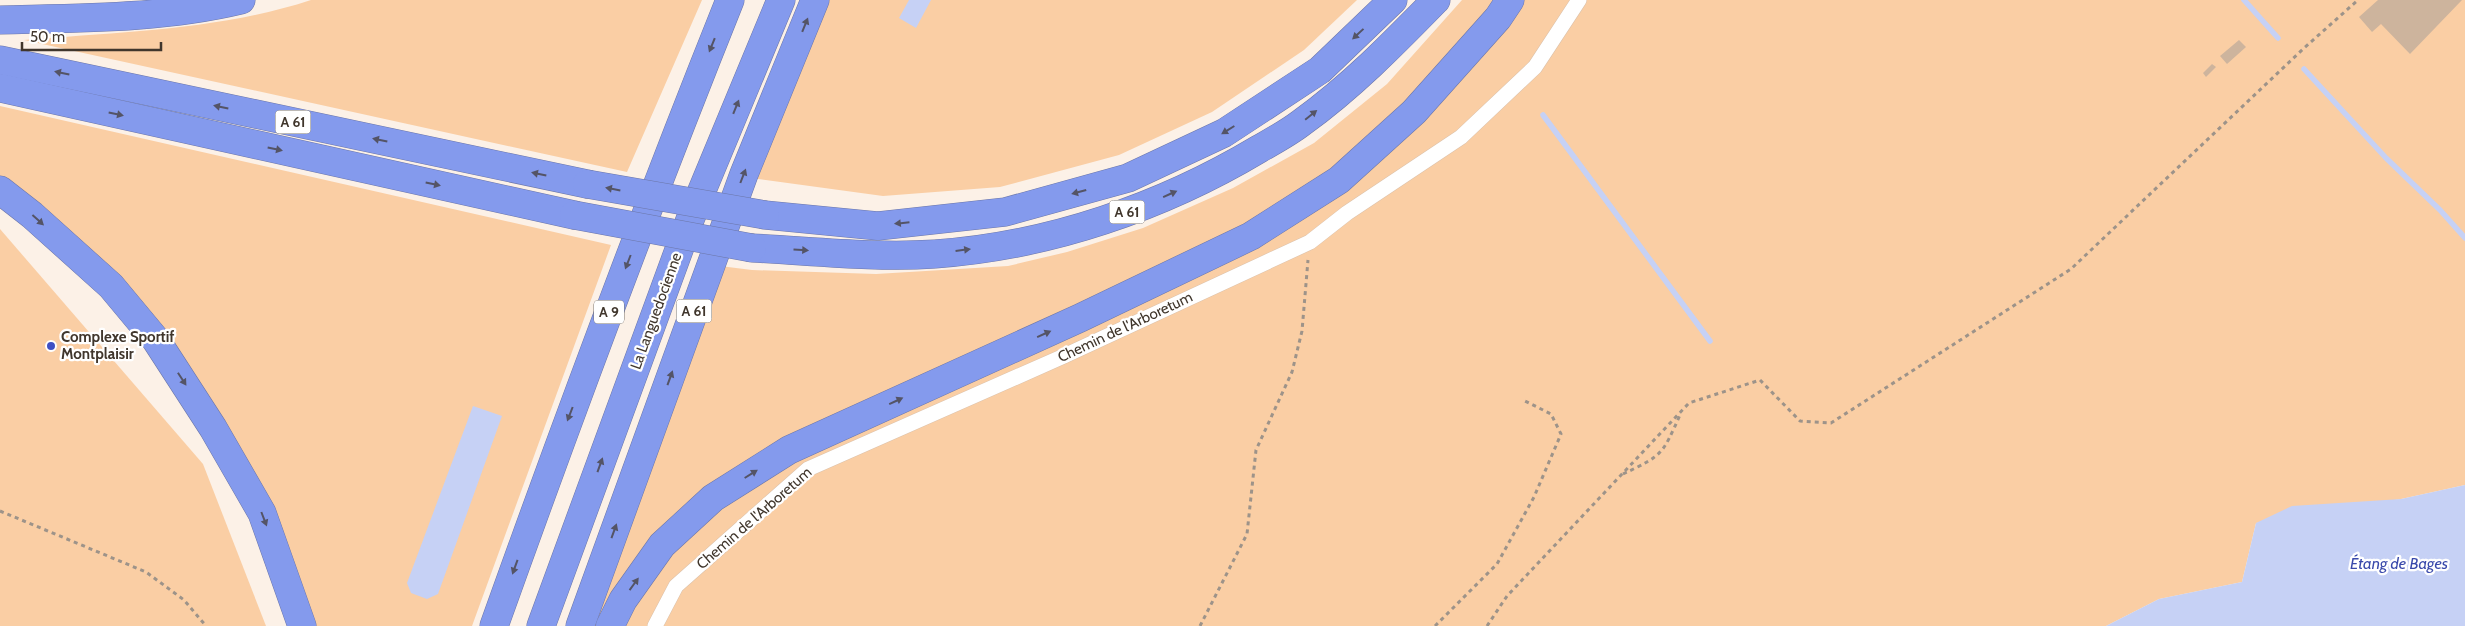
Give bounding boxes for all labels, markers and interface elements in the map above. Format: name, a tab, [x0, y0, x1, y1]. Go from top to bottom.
one-way arrow	[801, 18, 809, 33]
scale bar	[22, 20, 161, 52]
text: 50 m	[30, 28, 65, 46]
one-way arrow	[1352, 28, 1364, 40]
one-way arrow	[708, 38, 716, 53]
one-way arrow	[54, 69, 69, 77]
one-way arrow	[733, 100, 741, 114]
one-way arrow	[213, 103, 228, 111]
one-way arrow	[108, 110, 124, 118]
road number: A 61	[276, 110, 310, 134]
one-way arrow	[1304, 110, 1317, 121]
one-way arrow	[1222, 126, 1235, 135]
one-way arrow	[372, 136, 387, 144]
one-way arrow	[267, 145, 282, 153]
one-way arrow	[739, 168, 747, 183]
one-way arrow	[530, 169, 546, 177]
one-way arrow	[426, 180, 441, 188]
one-way arrow	[605, 184, 621, 192]
one-way arrow	[1071, 188, 1086, 196]
one-way arrow	[1163, 190, 1177, 198]
road number: A 61	[1110, 200, 1144, 223]
one-way arrow	[32, 215, 45, 226]
one-way arrow	[894, 219, 910, 227]
one-way arrow	[956, 246, 972, 254]
one-way arrow	[793, 247, 809, 255]
street label: La Languedocienne	[627, 250, 686, 372]
one-way arrow	[624, 255, 632, 270]
street label: Chemin de l'Arboretum	[1055, 288, 1195, 366]
road number: A 9	[594, 300, 624, 324]
road number: A 61	[676, 300, 712, 322]
place label: Complexe Sportif Montplaisir	[61, 328, 174, 363]
one-way arrow	[1037, 330, 1051, 338]
marker: Complexe Sportif Montplaisir	[45, 340, 57, 352]
one-way arrow	[666, 370, 674, 385]
one-way arrow	[177, 372, 187, 386]
one-way arrow	[889, 397, 903, 405]
one-way arrow	[566, 407, 574, 422]
one-way arrow	[596, 457, 604, 472]
street label: Chemin de l'Arboretum	[693, 463, 815, 573]
one-way arrow	[744, 469, 758, 478]
one-way arrow	[260, 512, 268, 527]
one-way arrow	[611, 523, 618, 538]
water label: Étang de Bages	[2350, 553, 2448, 573]
one-way arrow	[511, 560, 519, 575]
one-way arrow	[629, 577, 639, 591]

